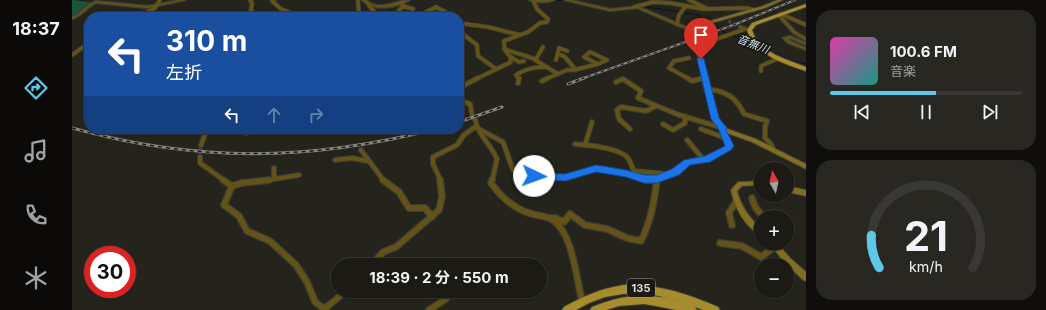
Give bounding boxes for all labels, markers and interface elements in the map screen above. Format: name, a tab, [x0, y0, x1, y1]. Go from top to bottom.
text: 18:37	[12, 18, 60, 39]
pin	[684, 18, 718, 59]
text: 310 m	[166, 24, 247, 58]
icon: arrive	[690, 24, 712, 46]
icon: left	[100, 28, 152, 80]
water label: 音無川	[735, 32, 772, 57]
text: 100.6 FM	[890, 42, 957, 61]
text: 左折	[166, 62, 202, 83]
text: 音楽	[890, 63, 916, 79]
icon: directions	[22, 74, 50, 102]
icon: previous	[851, 101, 873, 123]
icon: pause	[915, 101, 937, 123]
icon: next	[979, 101, 1001, 123]
icon: left	[221, 104, 243, 126]
icon: ahead	[263, 104, 285, 126]
icon: right	[305, 104, 327, 126]
icon: music	[22, 137, 50, 165]
position arrow	[513, 155, 555, 197]
north arrow	[754, 162, 794, 202]
map controls	[754, 162, 794, 298]
icon: phone	[22, 201, 50, 229]
button: +	[754, 210, 794, 250]
text: 21	[904, 211, 948, 261]
speed limit sign: 30	[84, 246, 136, 298]
button: −	[754, 258, 794, 298]
text: km/h	[909, 258, 943, 275]
icon: climate	[22, 264, 50, 292]
text: 18:39 · 2 分 · 550 m	[369, 268, 509, 287]
road number: 135	[627, 279, 655, 297]

